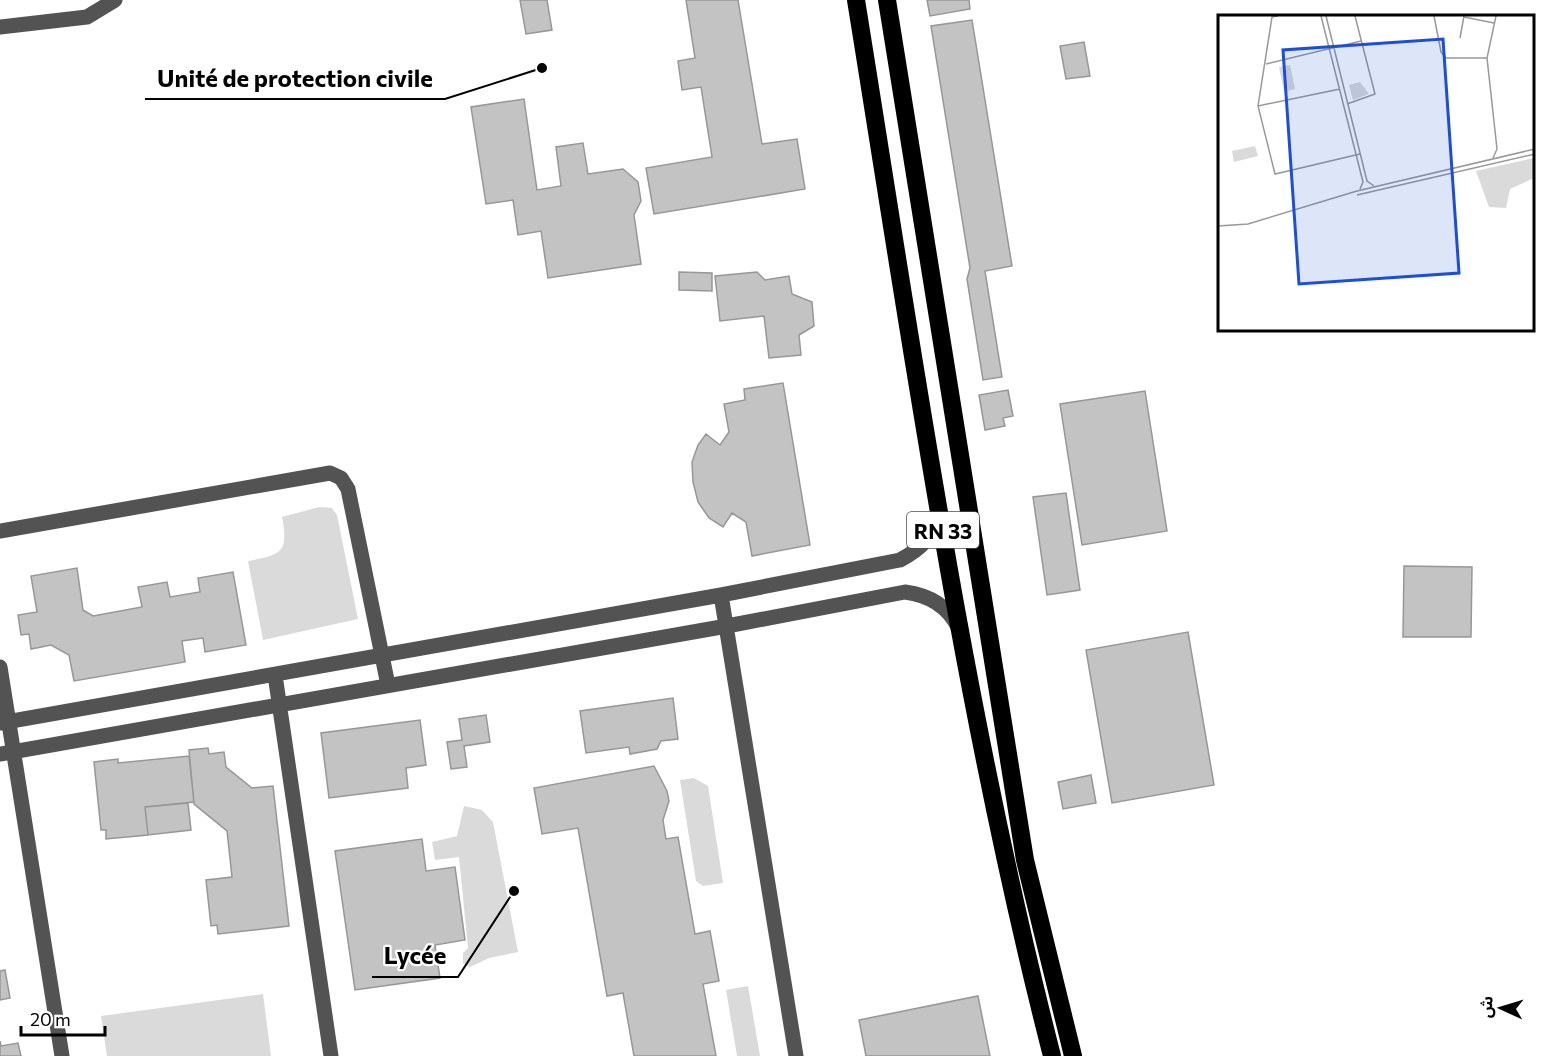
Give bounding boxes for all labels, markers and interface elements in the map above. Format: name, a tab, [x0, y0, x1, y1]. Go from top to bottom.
inset map	[1218, 15, 1534, 332]
callout: Unité de protection civile	[145, 57, 445, 99]
text: Unité de protection civile	[157, 63, 433, 92]
road number: RN 33	[907, 512, 979, 548]
callout: Lycée	[372, 935, 458, 977]
text: Lycée	[384, 940, 446, 969]
north arrow	[1471, 978, 1531, 1038]
text: ش	[1475, 995, 1497, 1019]
scale bar	[21, 999, 105, 1037]
text: 20 m	[30, 1008, 71, 1030]

